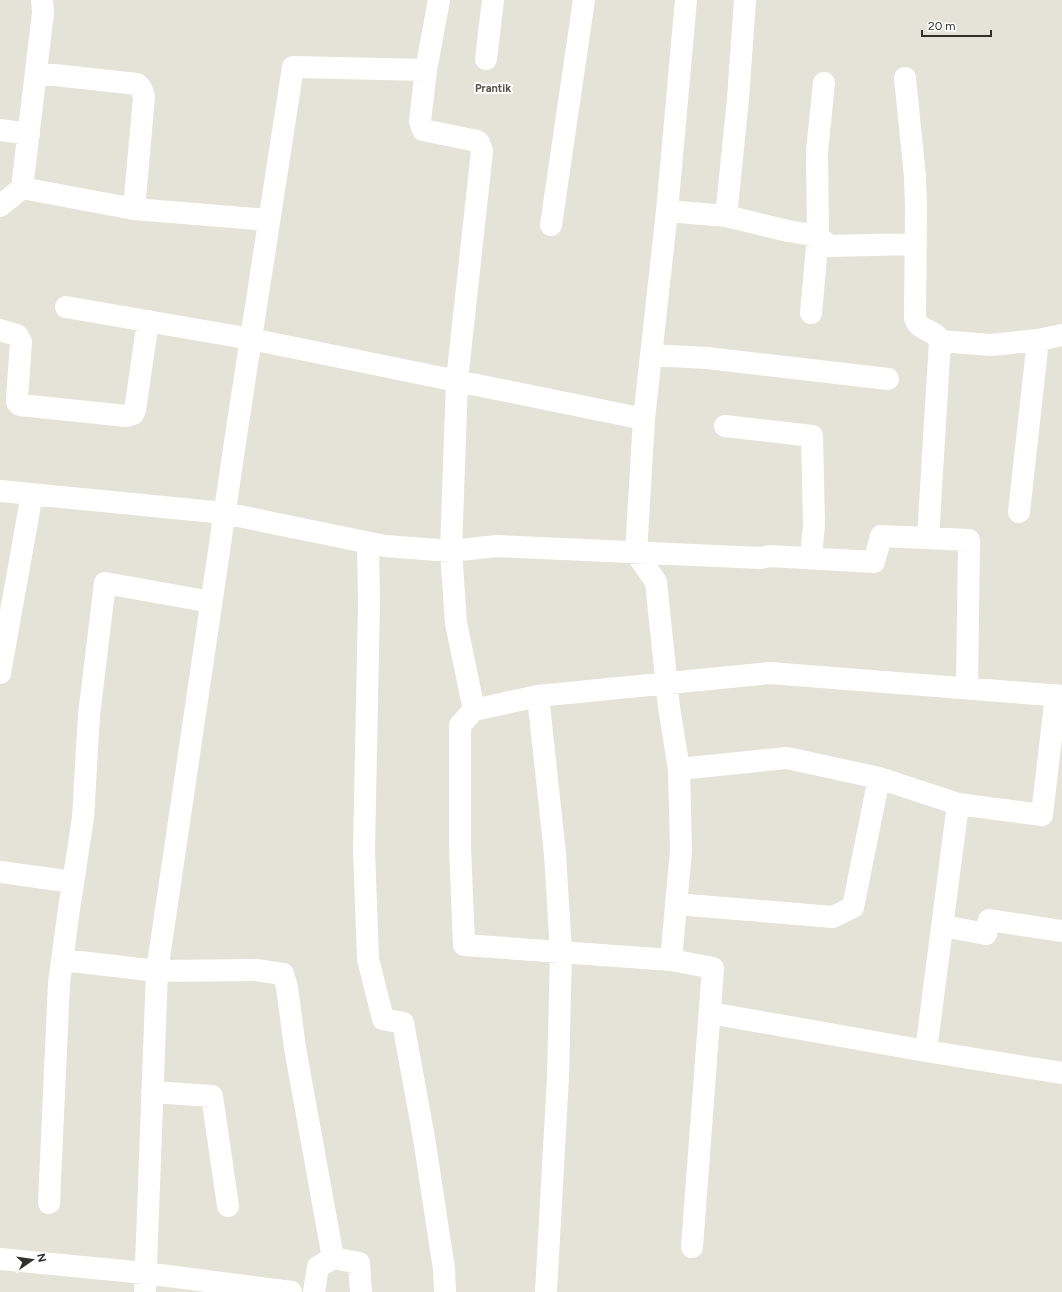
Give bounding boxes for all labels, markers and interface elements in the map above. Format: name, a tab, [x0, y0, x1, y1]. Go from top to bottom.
scale bar	[922, 12, 991, 38]
text: 20 m	[928, 19, 956, 33]
district label: Prantik	[475, 82, 511, 95]
north arrow	[12, 1240, 52, 1280]
text: N	[34, 1252, 49, 1263]

